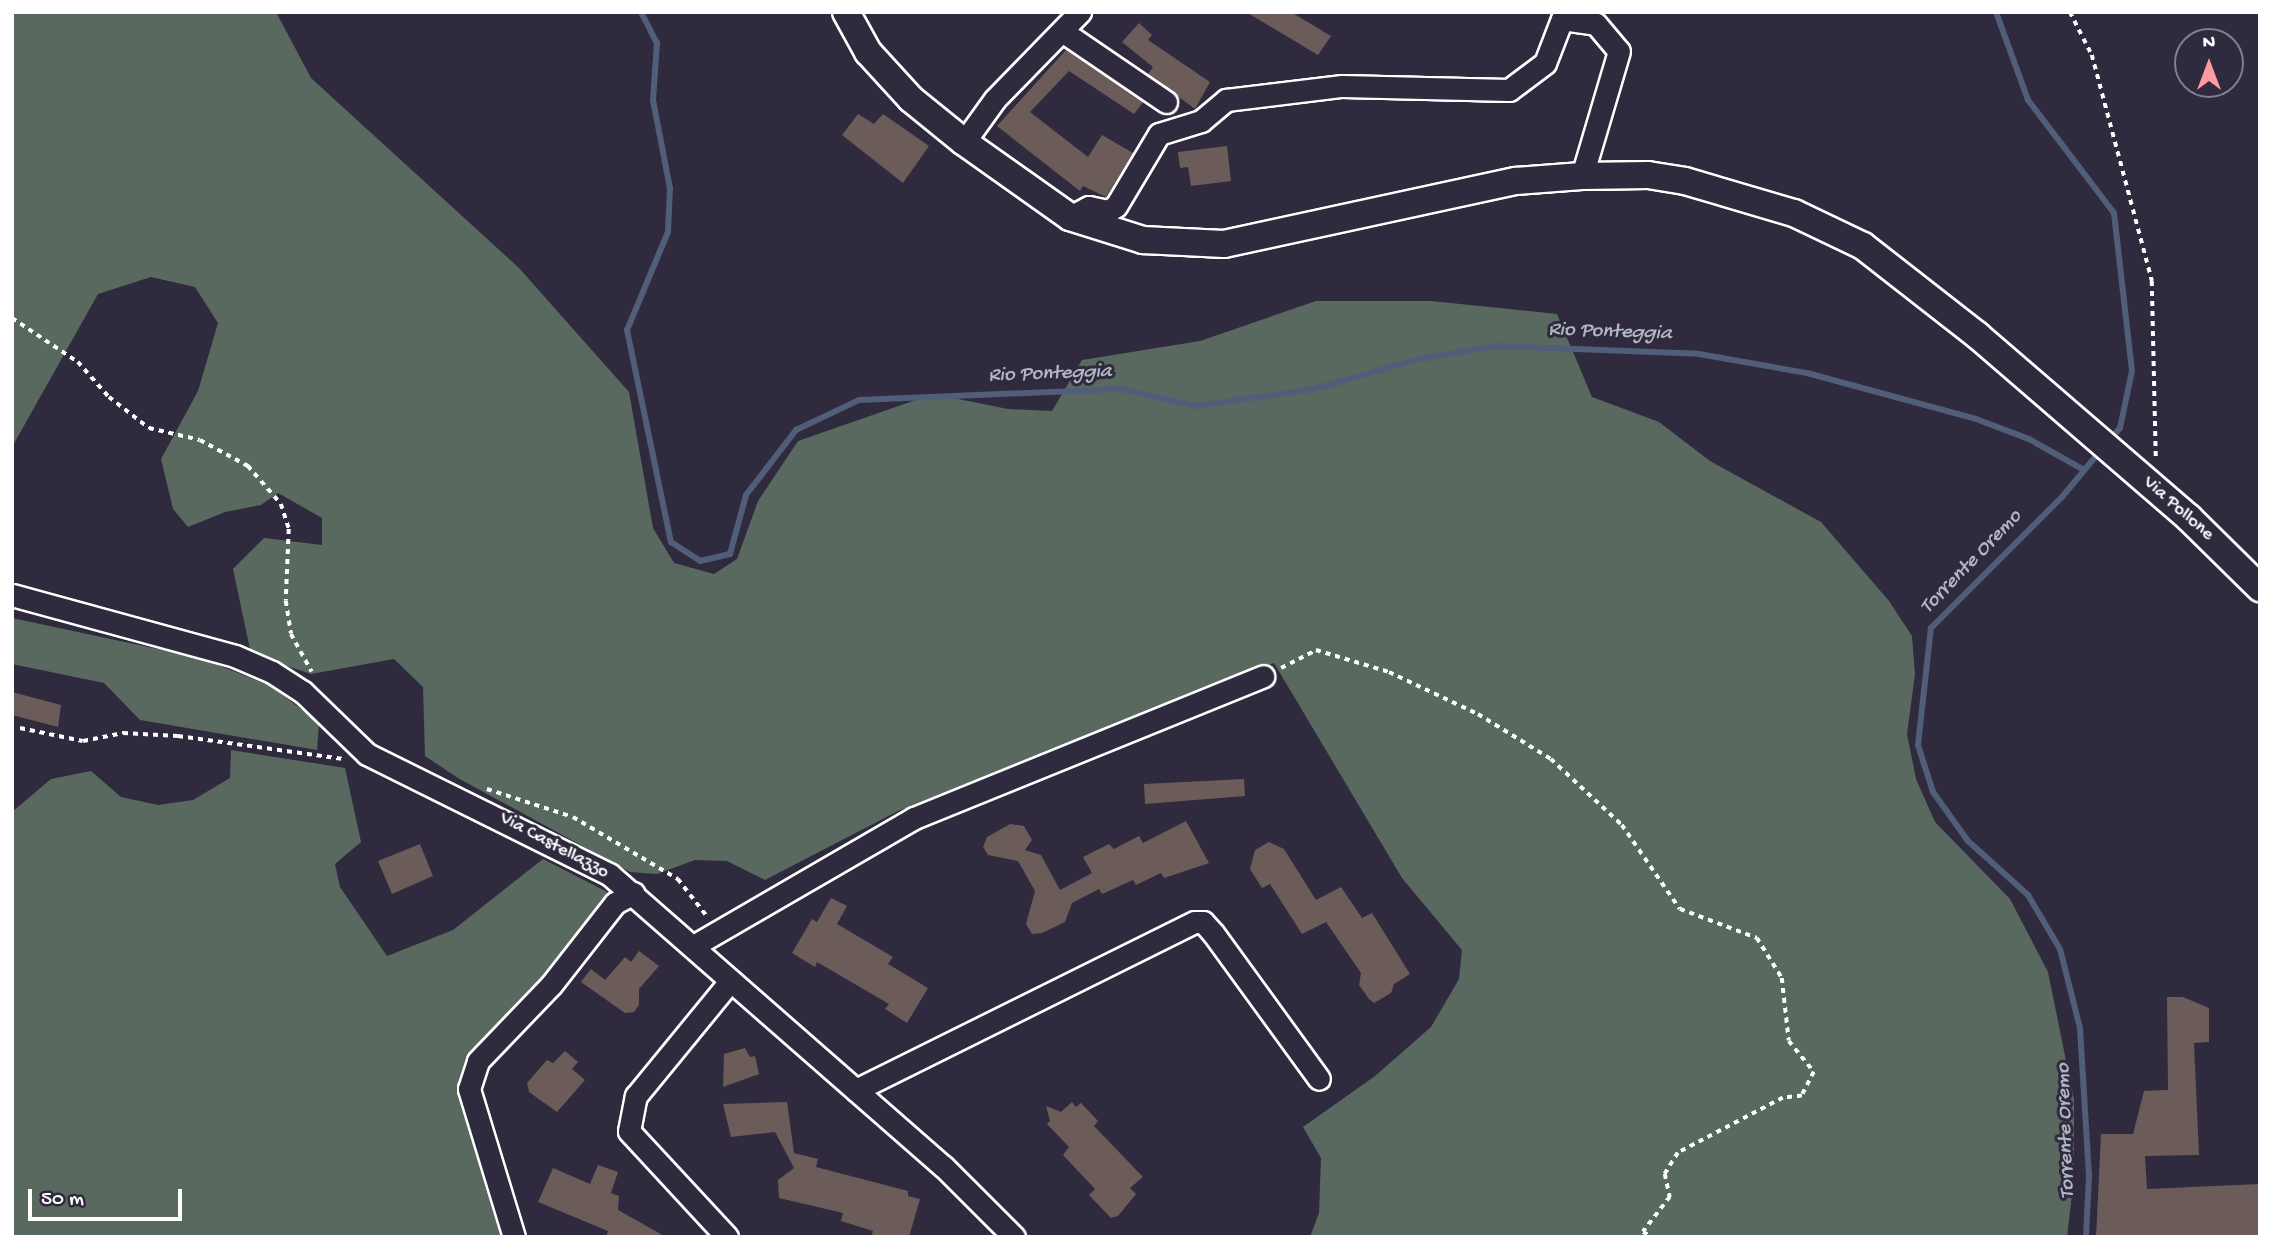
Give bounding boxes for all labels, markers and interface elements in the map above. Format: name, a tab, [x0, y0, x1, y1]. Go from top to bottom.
north arrow	[2174, 28, 2244, 98]
text: N	[2203, 32, 2215, 55]
water label: Rio Ponteggia	[1548, 318, 1672, 348]
water label: Rio Ponteggia	[988, 360, 1112, 390]
street label: Via Pollone	[2138, 472, 2218, 546]
water label: Torrente Oremo	[1916, 505, 2028, 621]
street label: Via Castellazzo	[495, 808, 613, 884]
water label: Torrente Oremo	[2052, 1063, 2082, 1199]
scale bar	[32, 1176, 186, 1220]
text: 50 m	[41, 1188, 84, 1213]

